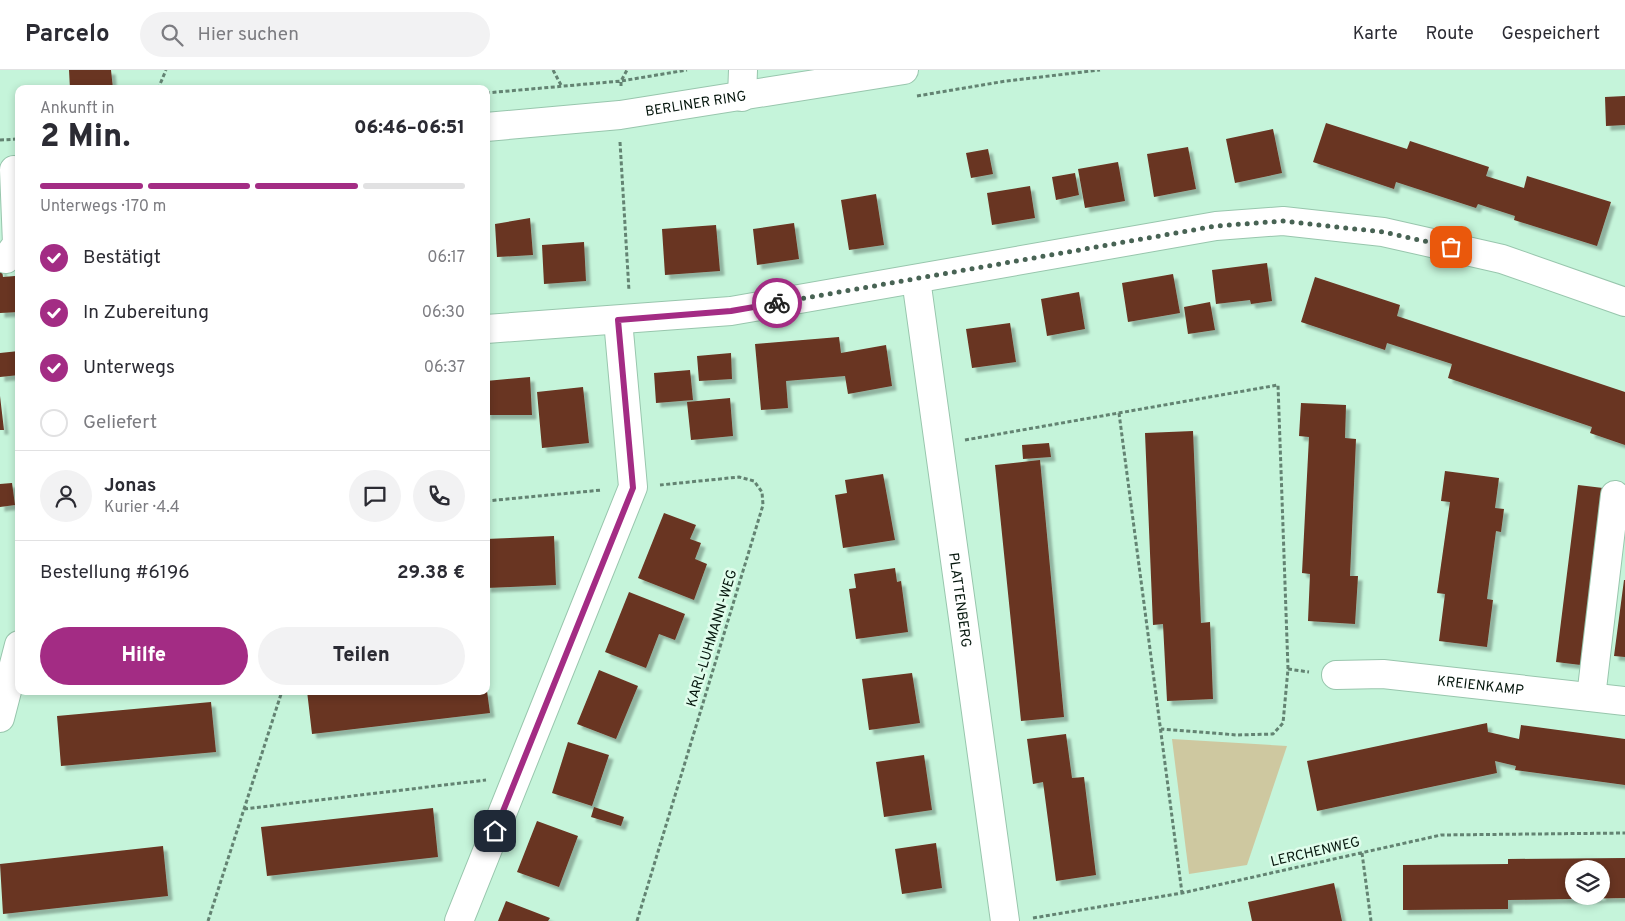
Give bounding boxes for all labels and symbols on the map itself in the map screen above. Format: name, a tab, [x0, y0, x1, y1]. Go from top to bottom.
street label: BERLINER RING	[644, 88, 747, 121]
pin	[1430, 226, 1472, 268]
courier	[752, 278, 802, 328]
street label: PLATTENBERG	[944, 552, 974, 649]
street label: KARL-LUHMANN-WEG	[683, 568, 741, 709]
street label: KREIENKAMP	[1436, 673, 1525, 700]
pin	[474, 810, 516, 852]
street label: LERCHENWEG	[1269, 834, 1362, 871]

